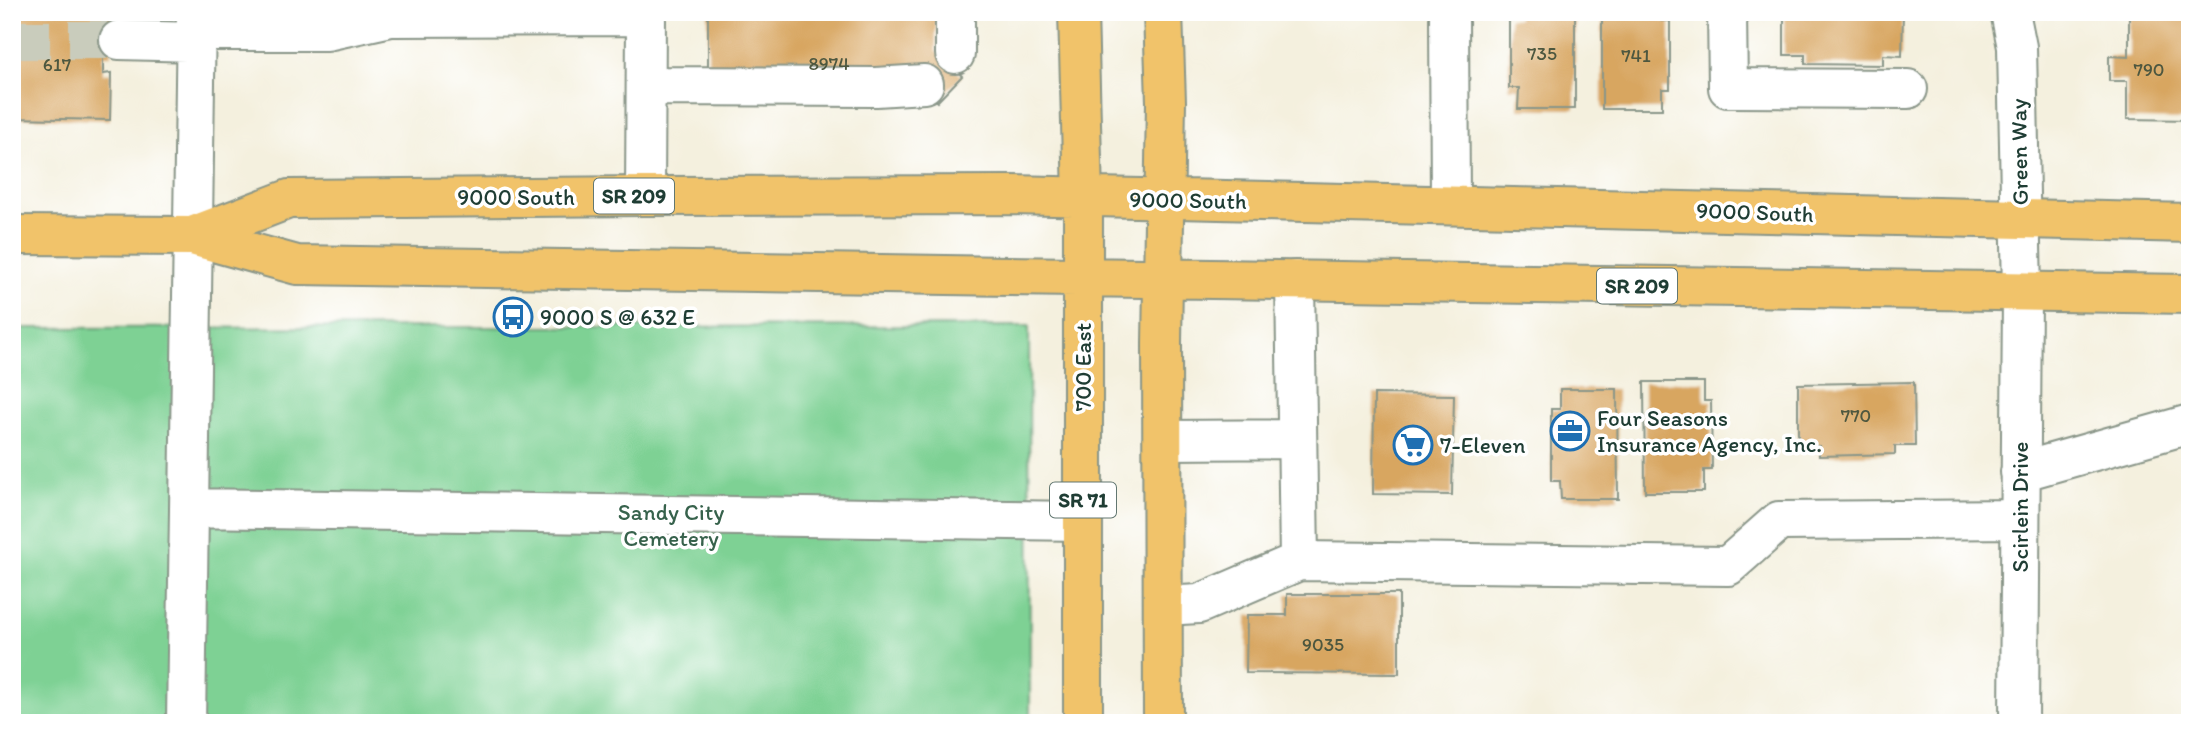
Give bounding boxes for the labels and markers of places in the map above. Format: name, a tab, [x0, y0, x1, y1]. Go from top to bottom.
bus stop icon: 9000 S @ 632 E	[492, 296, 534, 338]
place label: 9000 S @ 632 E	[540, 303, 695, 331]
place label: Four Seasons Insurance Agency, Inc.	[1597, 404, 1822, 458]
office icon: Four Seasons Insurance Agency, Inc.	[1549, 410, 1591, 452]
supermarket icon: 7-Eleven	[1392, 424, 1434, 466]
place label: 7-Eleven	[1440, 431, 1525, 459]

